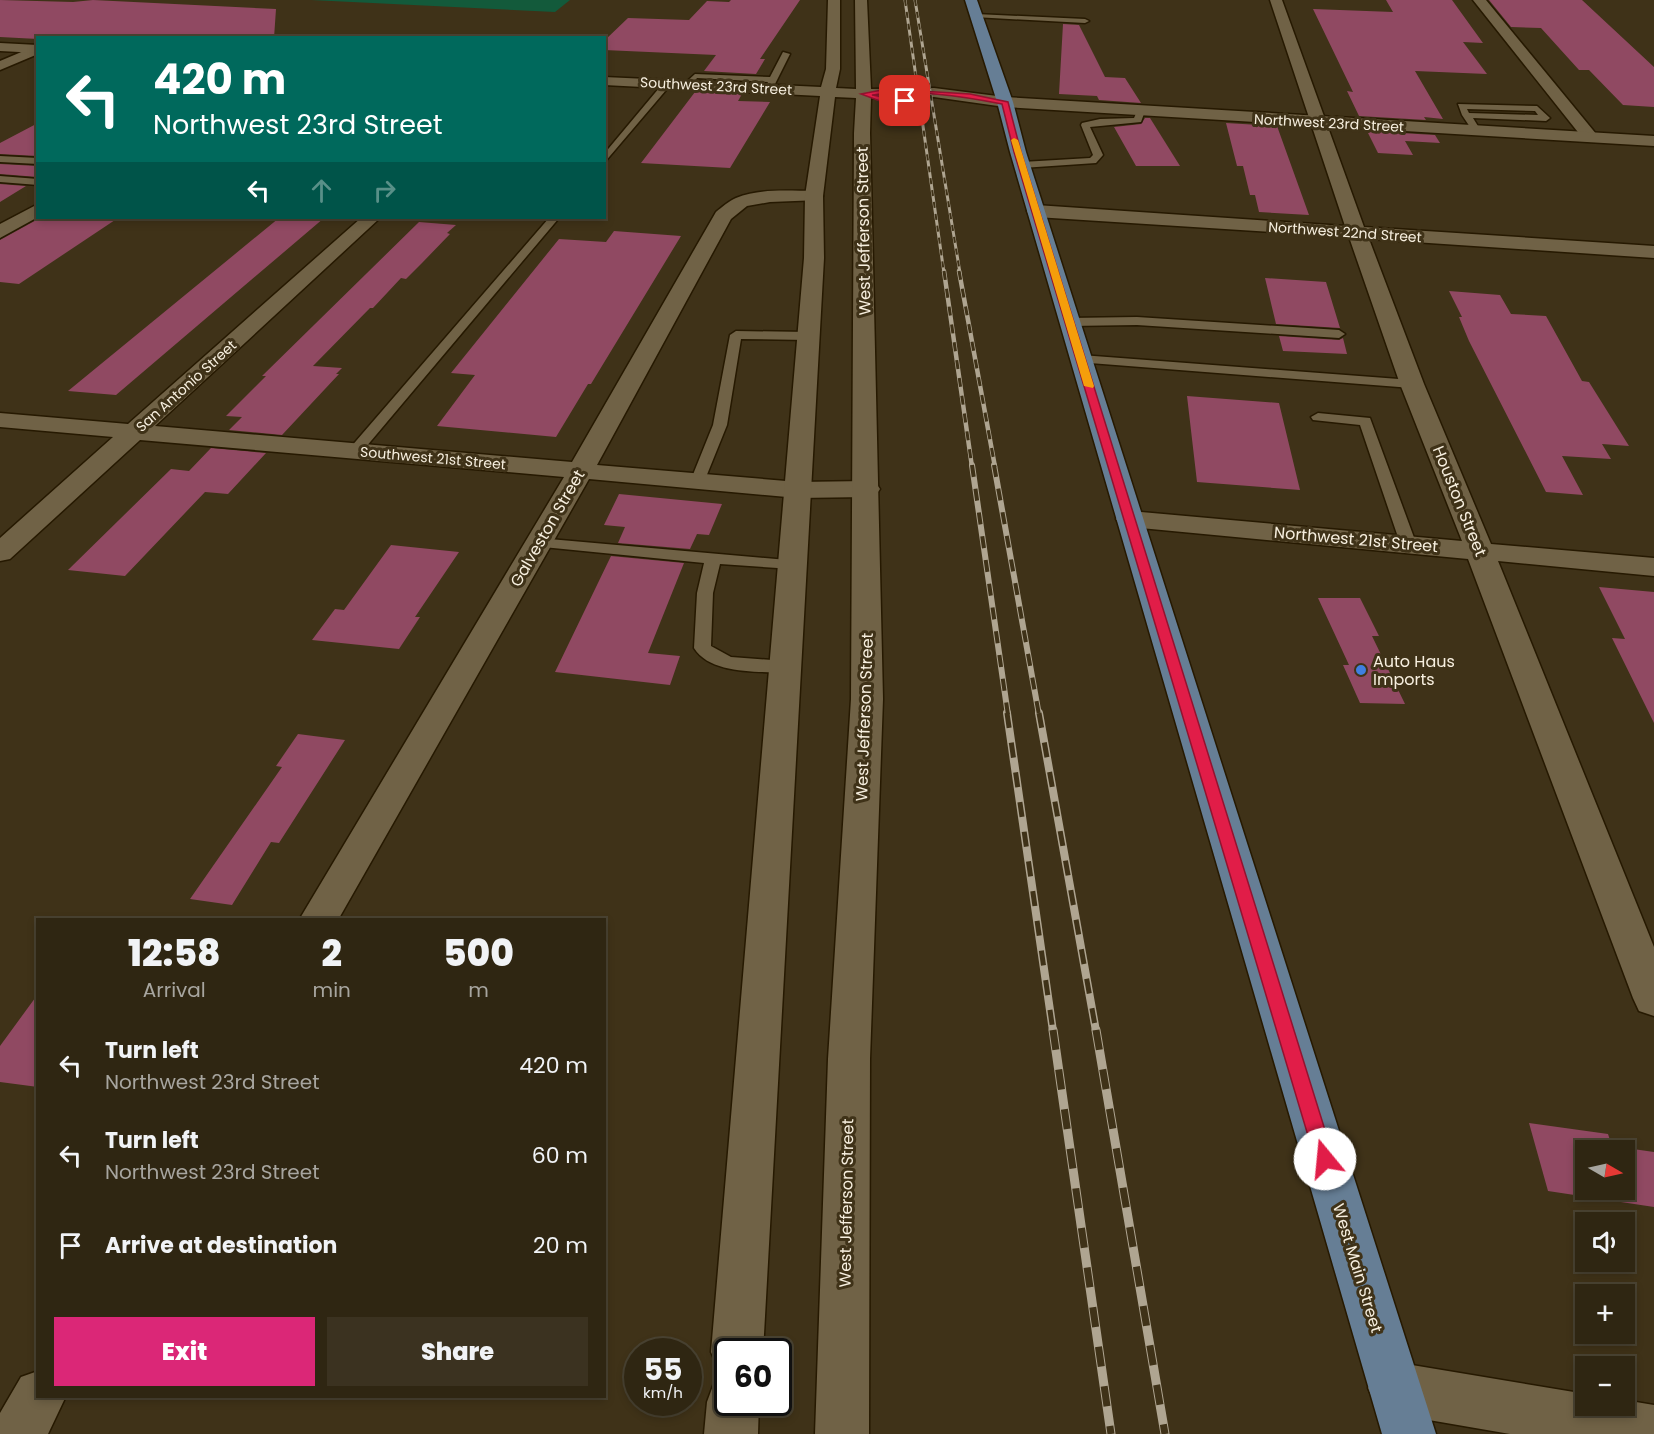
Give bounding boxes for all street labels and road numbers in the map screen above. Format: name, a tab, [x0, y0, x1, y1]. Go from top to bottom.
street label: Southwest 23rd Street	[639, 72, 793, 100]
street label: Northwest 23rd Street	[1254, 109, 1404, 137]
street label: West Jefferson Street	[851, 146, 876, 316]
street label: Northwest 22nd Street	[1268, 217, 1422, 247]
street label: San Antonio Street	[131, 335, 241, 437]
street label: Southwest 21st Street	[359, 442, 507, 474]
street label: Houston Street	[1427, 442, 1492, 560]
street label: Galveston Street	[505, 465, 590, 591]
street label: Northwest 21st Street	[1273, 521, 1439, 558]
street label: West Jefferson Street	[850, 632, 879, 802]
street label: West Jefferson Street	[834, 1118, 859, 1288]
street label: West Main Street	[1327, 1201, 1388, 1336]

